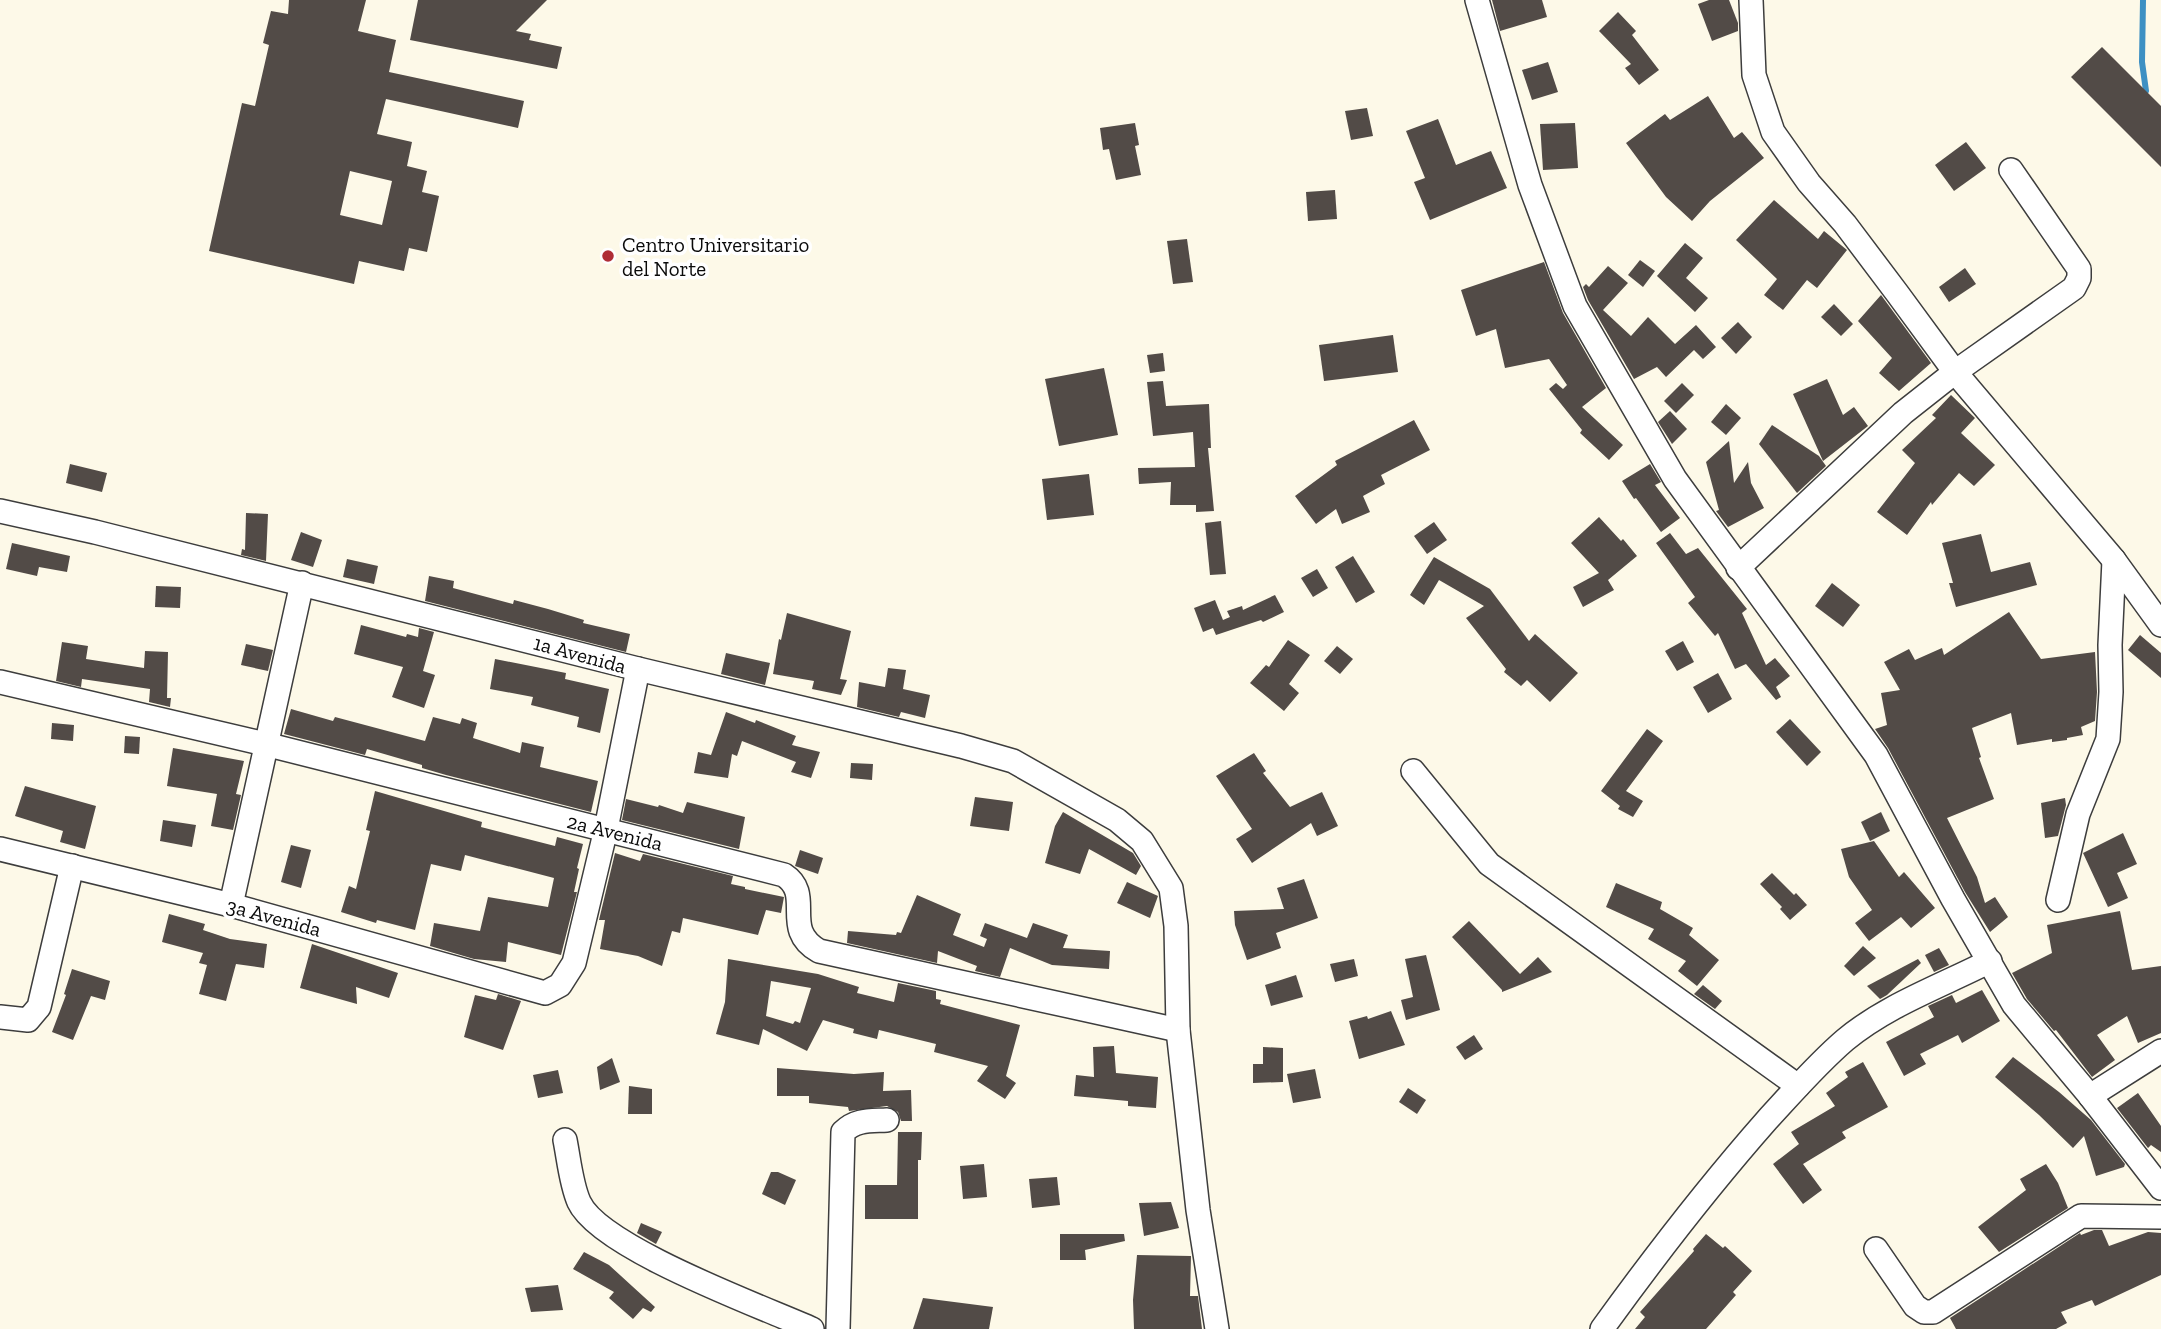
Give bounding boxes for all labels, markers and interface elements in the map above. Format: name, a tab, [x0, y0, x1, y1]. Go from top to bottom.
place label: Centro Universitario del Norte	[622, 232, 809, 281]
marker: Centro Universitario del Norte	[600, 248, 616, 264]
street label: 1a Avenida	[531, 630, 629, 678]
street label: 2a Avenida	[565, 808, 665, 856]
street label: 3a Avenida	[224, 892, 324, 942]

